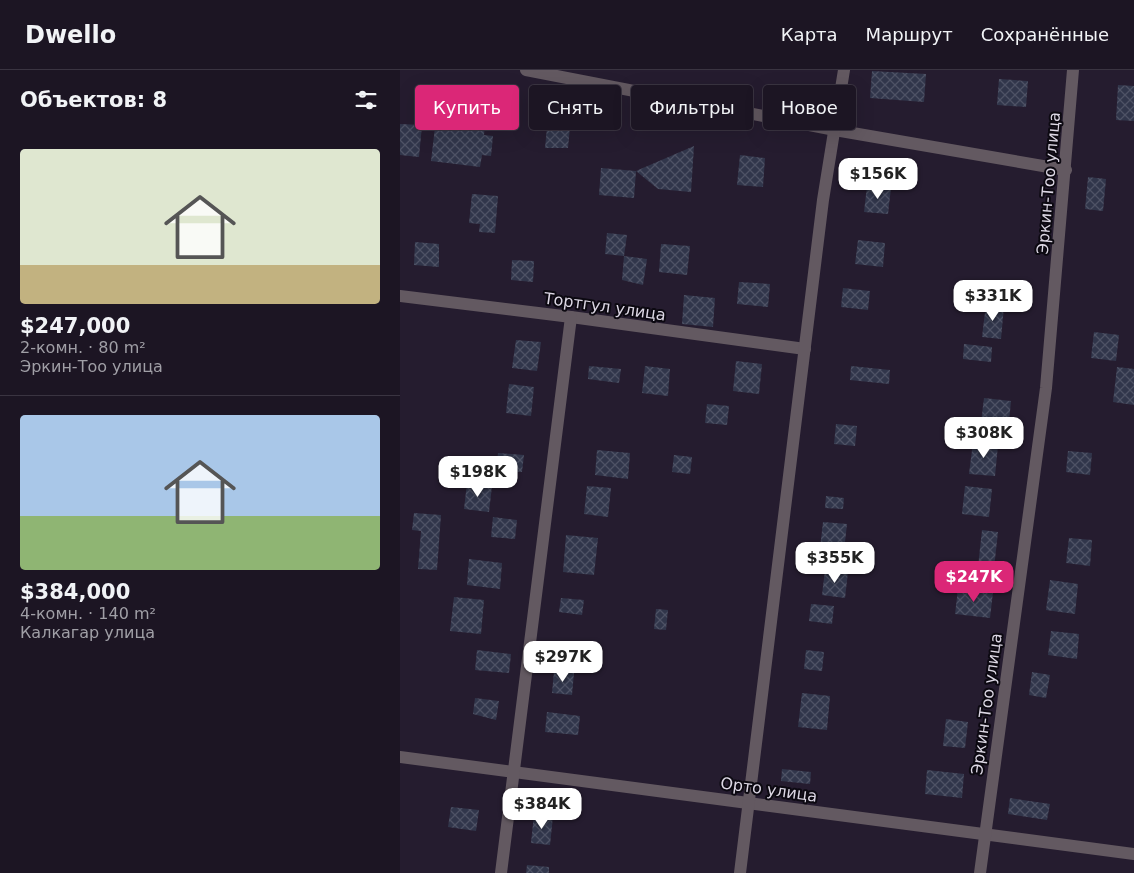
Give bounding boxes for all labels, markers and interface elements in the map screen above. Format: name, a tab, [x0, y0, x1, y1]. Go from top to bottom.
text: Dwello	[25, 21, 116, 49]
text: Карта	[781, 24, 838, 45]
text: Маршрут	[866, 24, 953, 45]
text: Сохранённые	[981, 24, 1109, 45]
chip: Купить	[415, 85, 519, 130]
chip: Снять	[529, 85, 621, 130]
chip: Фильтры	[631, 85, 753, 130]
chip: Новое	[763, 85, 856, 130]
icon: filters	[352, 86, 380, 114]
text: Объектов: 8	[20, 88, 167, 112]
street label: Эркин-Тоо улица	[1033, 111, 1064, 255]
pin: $156K	[843, 158, 913, 200]
text: $156K	[850, 164, 906, 183]
icon: home	[155, 182, 245, 272]
pin: $331K	[958, 280, 1028, 322]
text: $331K	[965, 286, 1021, 305]
street label: Тортгул улица	[542, 288, 667, 324]
text: $247,000	[20, 314, 130, 338]
text: 2-комн. · 80 m²	[20, 338, 146, 357]
text: Эркин-Тоо улица	[20, 357, 163, 376]
pin: $308K	[949, 416, 1019, 459]
text: $308K	[956, 423, 1012, 442]
icon: home	[155, 447, 245, 537]
pin: $198K	[443, 456, 513, 498]
text: $198K	[450, 462, 506, 481]
pin: $355K	[800, 542, 870, 584]
text: $355K	[807, 548, 863, 567]
pin: $247K	[939, 560, 1009, 603]
text: $247K	[946, 567, 1002, 586]
text: $384,000	[20, 580, 130, 604]
text: 4-комн. · 140 m²	[20, 604, 156, 623]
text: Калкагар улица	[20, 623, 155, 642]
street label: Эркин-Тоо улица	[967, 632, 1006, 776]
pin: $297K	[528, 640, 598, 683]
text: $297K	[535, 647, 591, 666]
street label: Орто улица	[719, 773, 819, 806]
pin: $384K	[507, 788, 577, 830]
text: $384K	[514, 794, 570, 813]

